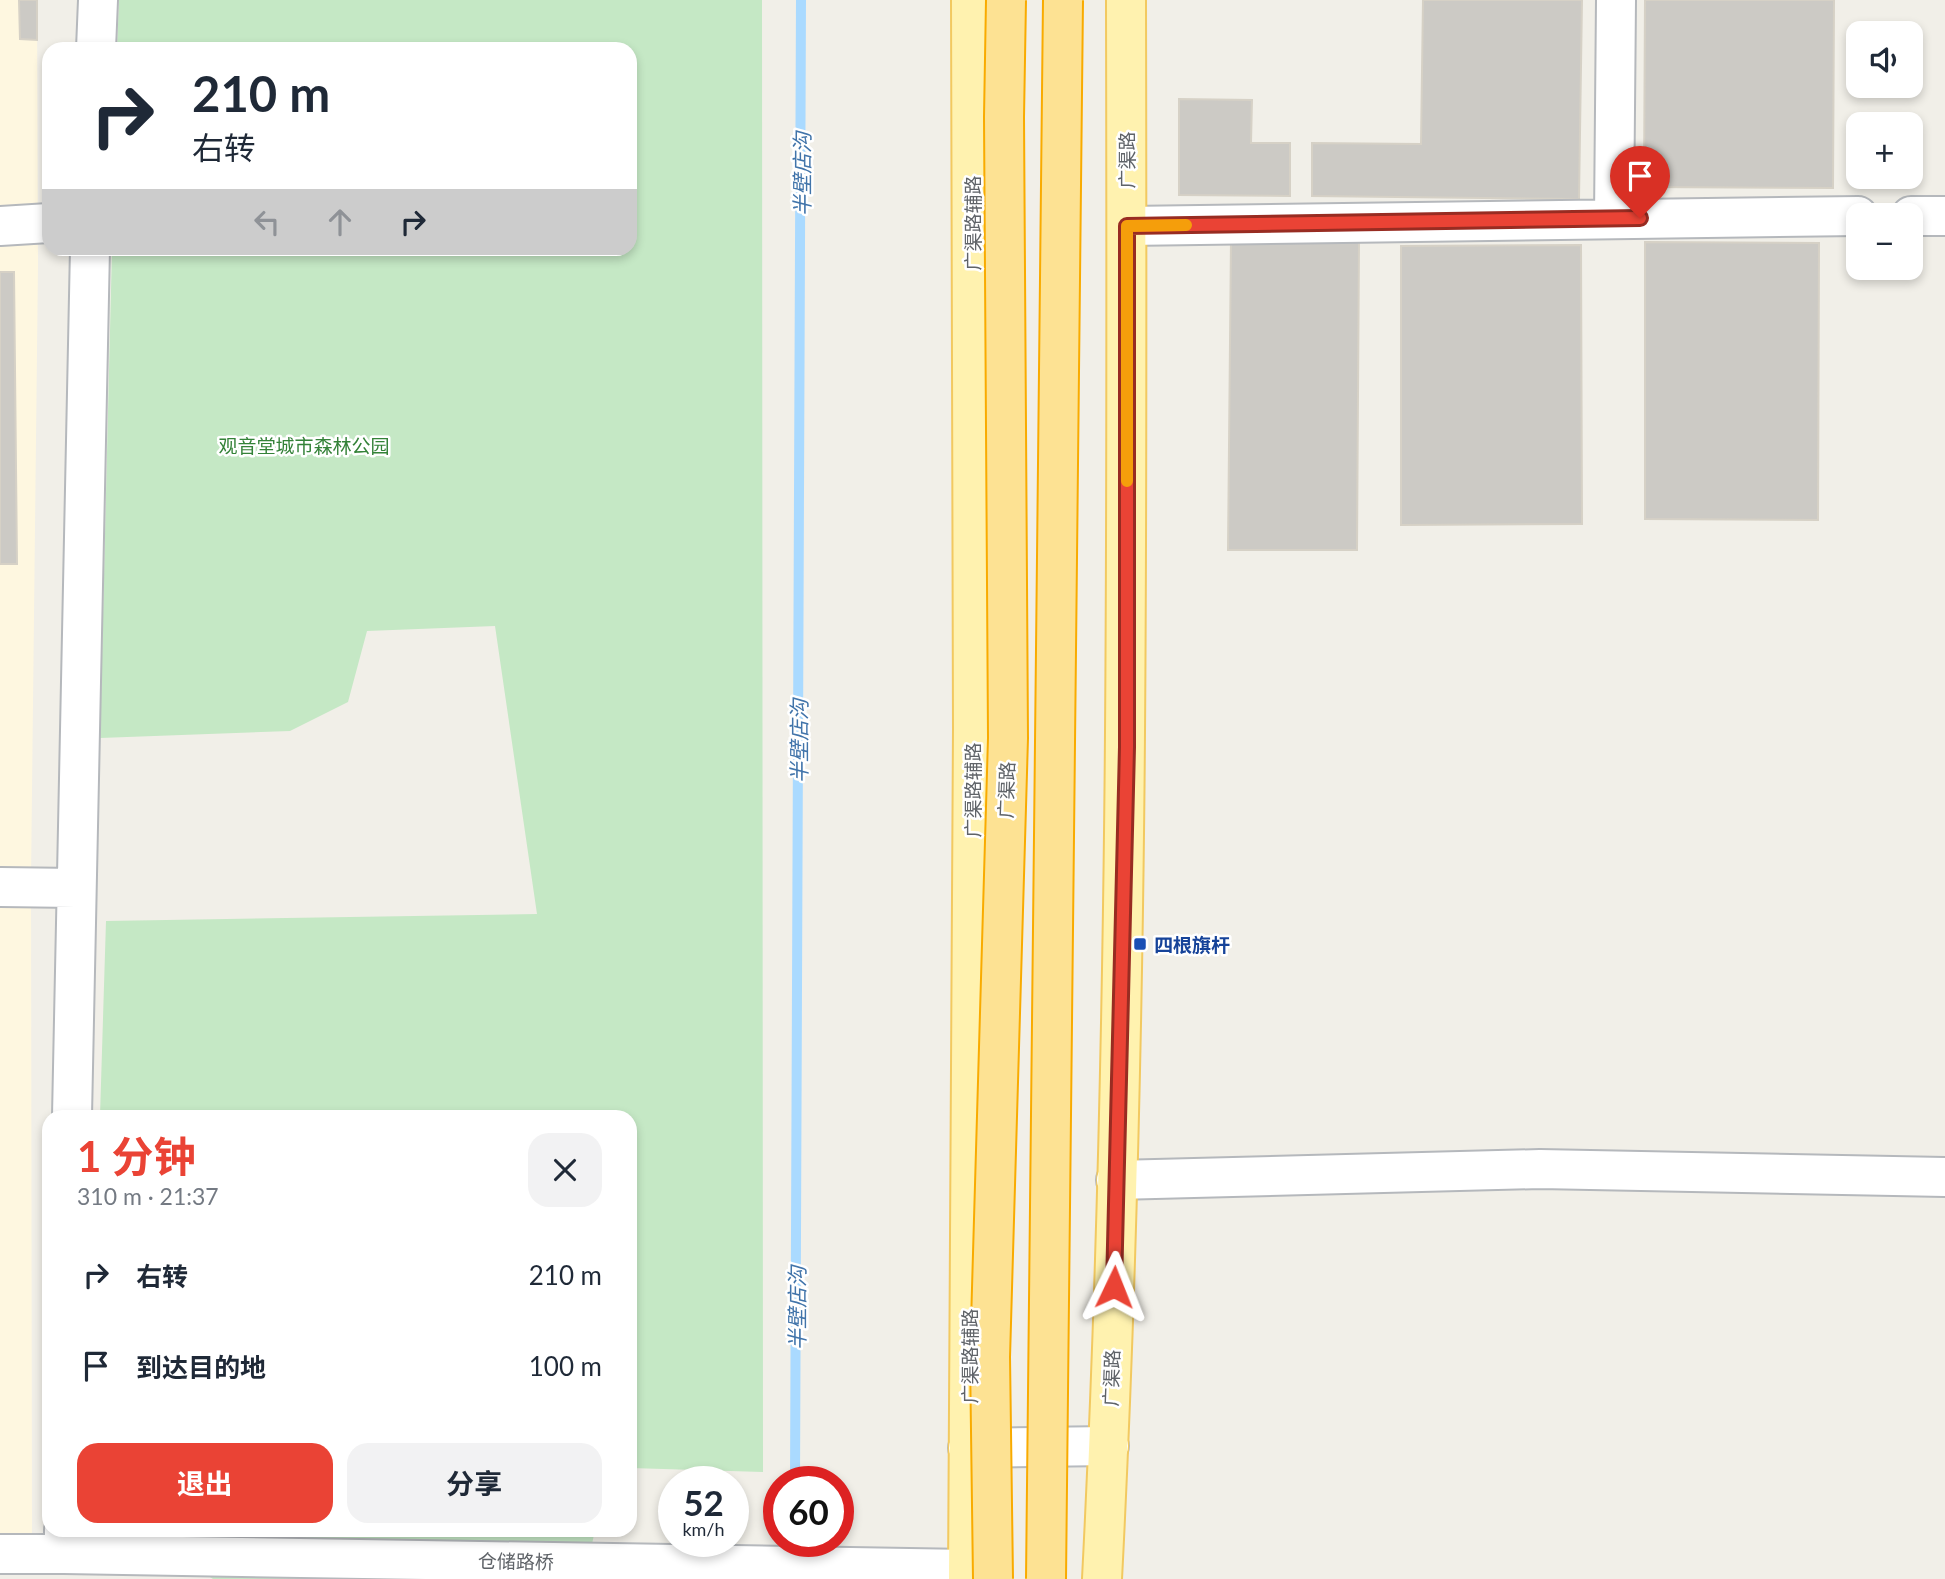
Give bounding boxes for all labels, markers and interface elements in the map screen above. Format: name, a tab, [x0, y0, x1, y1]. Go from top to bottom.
map controls	[1846, 21, 1923, 280]
button: sound	[1846, 21, 1923, 98]
text: 210 m	[192, 64, 330, 122]
icon: right	[77, 70, 168, 161]
button: +	[1846, 112, 1923, 189]
text: 右转	[192, 128, 256, 167]
water label: 半壁店沟	[789, 130, 814, 216]
street label: 广渠路	[1115, 131, 1138, 189]
pin	[1610, 146, 1670, 218]
icon: arrive	[1621, 157, 1659, 195]
street label: 广渠路辅路	[961, 175, 984, 271]
icon: left	[248, 203, 286, 241]
icon: ahead	[321, 203, 359, 241]
icon: right	[394, 203, 432, 241]
button: −	[1846, 203, 1923, 280]
park label: 观音堂城市森林公园	[218, 434, 390, 457]
water label: 半壁店沟	[786, 697, 811, 783]
street label: 广渠路辅路	[961, 742, 984, 838]
street label: 广渠路	[994, 761, 1018, 819]
place label: 四根旗杆	[1154, 933, 1230, 956]
marker: 四根旗杆	[1132, 936, 1148, 952]
text: 1 分钟	[77, 1131, 196, 1181]
button: close	[528, 1133, 602, 1207]
text: 310 m · 21:37	[77, 1182, 219, 1210]
position arrow	[1077, 1250, 1151, 1324]
icon: right	[77, 1256, 115, 1294]
text: 210 m	[529, 1259, 602, 1291]
text: 右转	[136, 1260, 188, 1292]
water label: 半壁店沟	[784, 1264, 809, 1350]
street label: 广渠路辅路	[958, 1308, 981, 1404]
icon: arrive	[77, 1347, 115, 1385]
street label: 广渠路	[1099, 1349, 1123, 1407]
text: 100 m	[529, 1350, 602, 1382]
text: 到达目的地	[136, 1351, 266, 1383]
button: 退出	[77, 1443, 333, 1523]
button: 分享	[347, 1443, 602, 1523]
speed limit sign: 60	[763, 1466, 854, 1557]
text: 52	[683, 1481, 724, 1523]
text: km/h	[682, 1518, 725, 1540]
street label: 仓储路桥	[478, 1549, 554, 1573]

